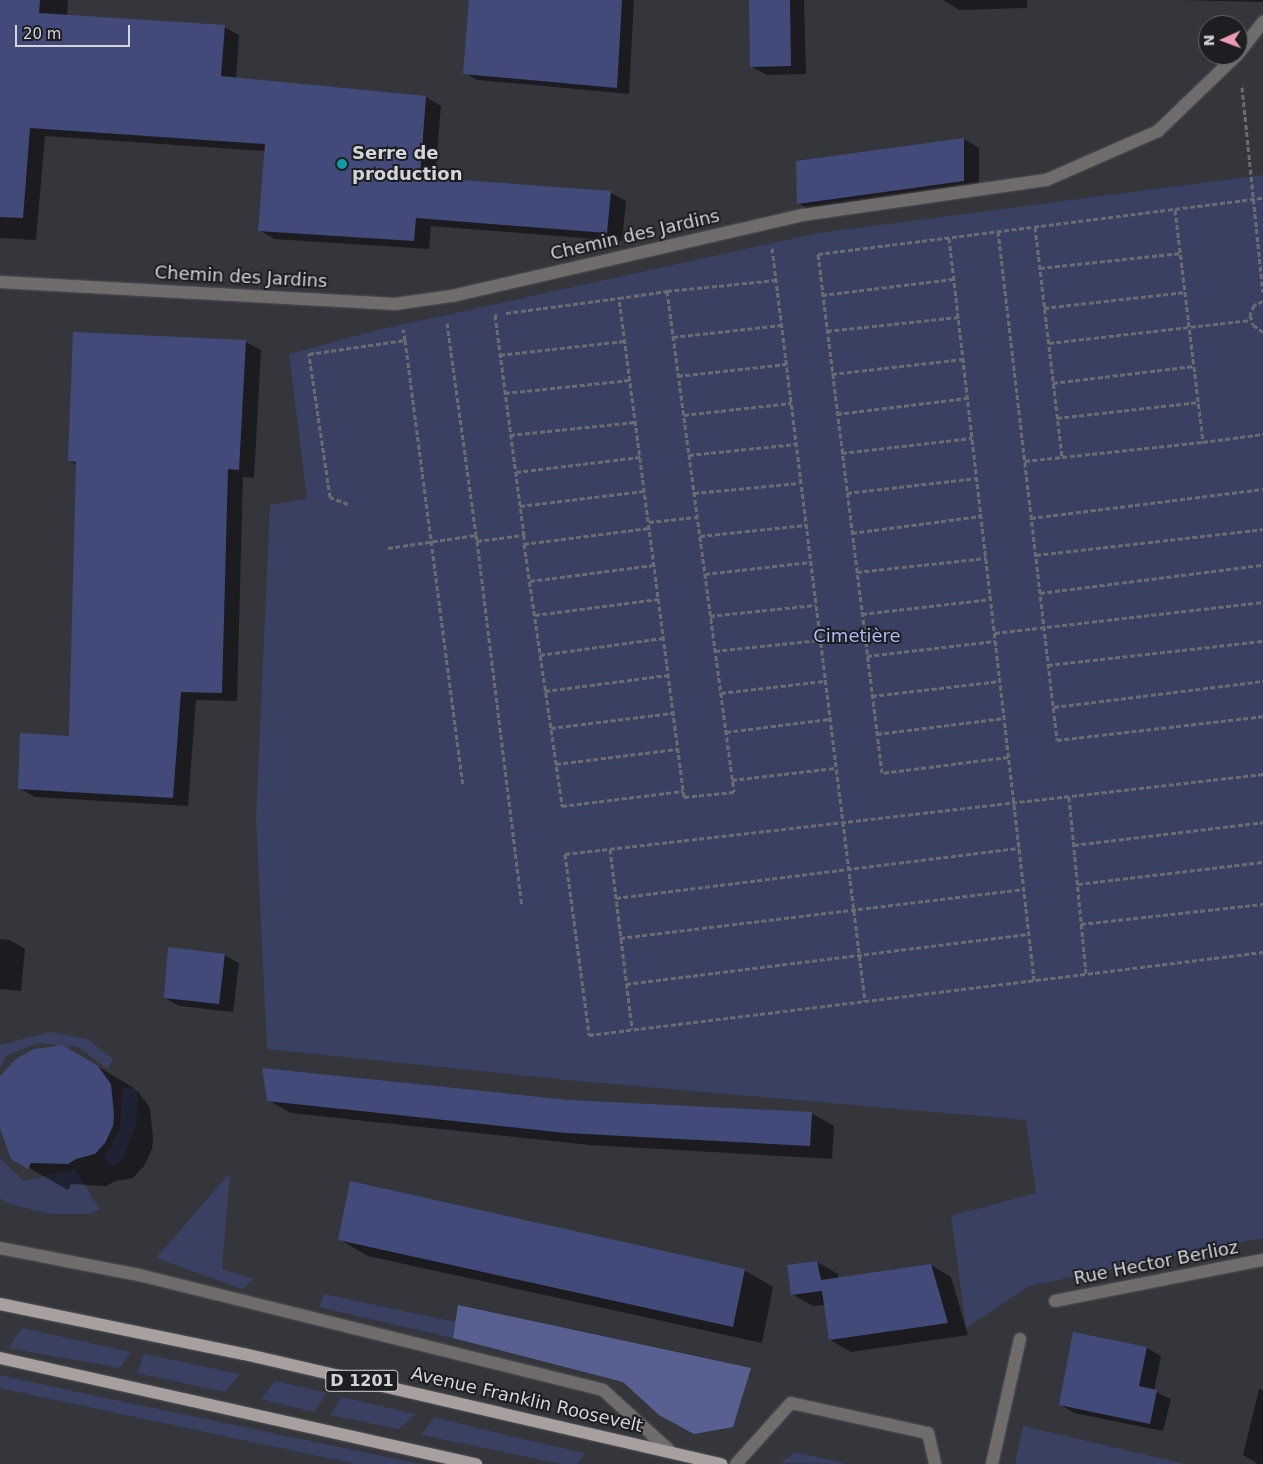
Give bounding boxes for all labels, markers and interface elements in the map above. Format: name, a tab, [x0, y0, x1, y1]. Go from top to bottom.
scale bar	[18, 15, 132, 47]
north arrow	[1198, 15, 1248, 65]
text: 20 m	[23, 25, 61, 43]
text: N	[1201, 34, 1217, 47]
place label: Serre de production	[352, 143, 462, 186]
marker: Serre de production	[336, 158, 348, 170]
street label: Chemin des Jardins	[548, 205, 722, 265]
street label: Chemin des Jardins	[154, 262, 328, 292]
park label: Cimetière	[813, 625, 901, 647]
street label: Rue Hector Berlioz	[1072, 1236, 1240, 1290]
street label: Avenue Franklin Roosevelt	[409, 1363, 645, 1437]
road number: D 1201	[324, 1368, 400, 1394]

